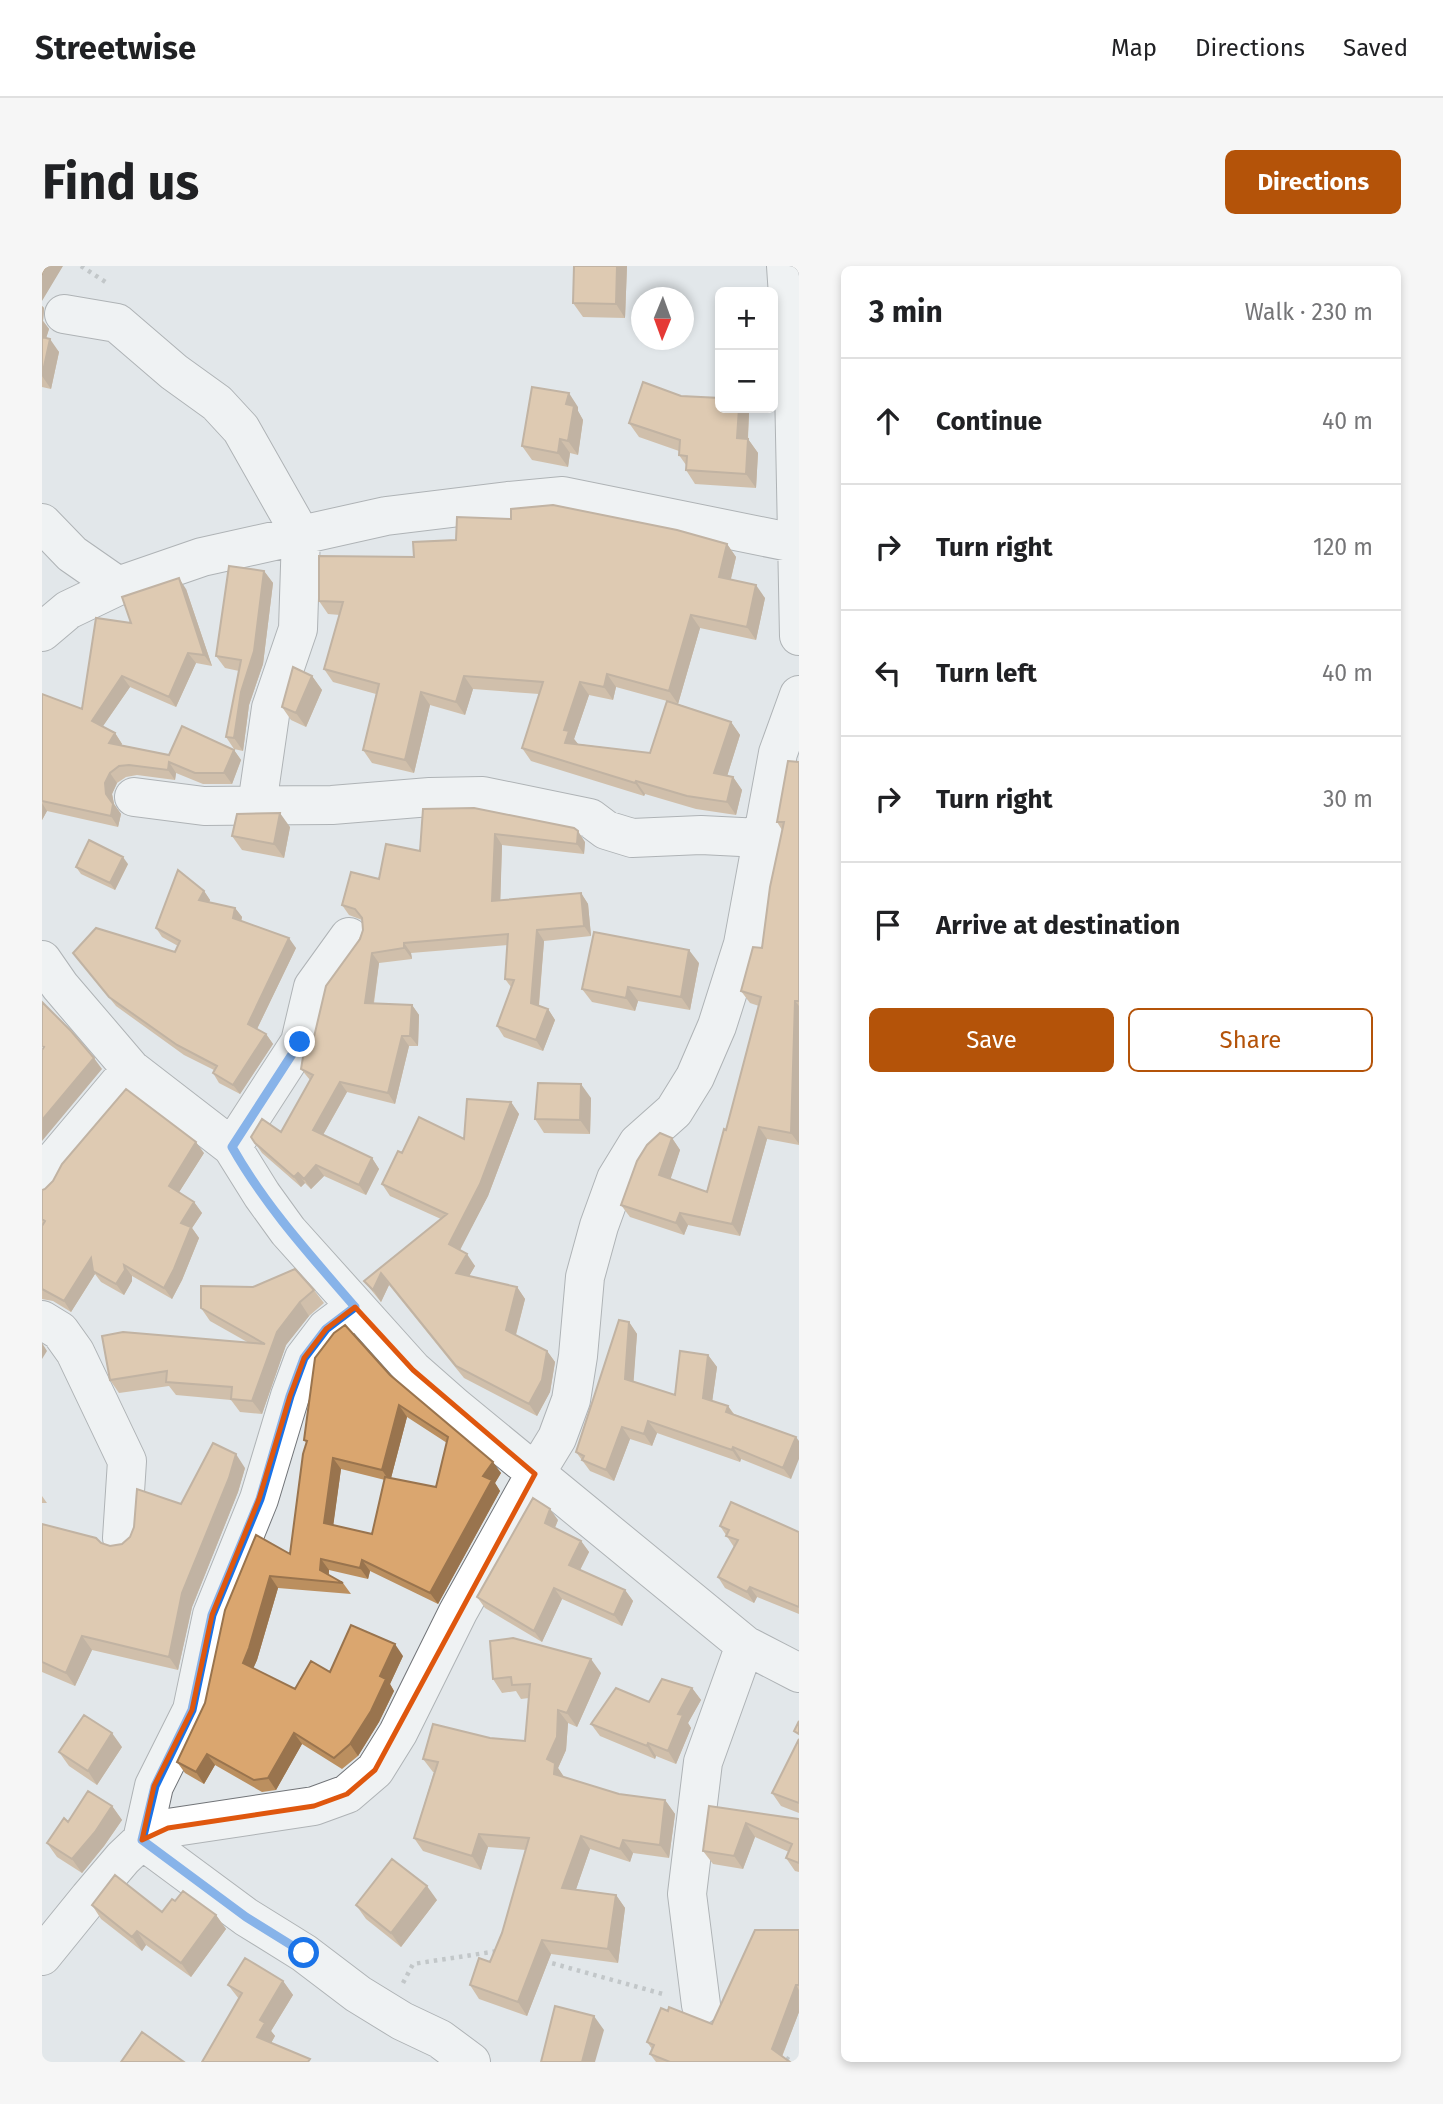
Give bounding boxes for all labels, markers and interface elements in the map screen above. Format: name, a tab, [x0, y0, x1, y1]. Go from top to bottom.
text: Streetwise	[35, 28, 196, 68]
text: Map	[1111, 34, 1157, 62]
text: Directions	[1195, 34, 1305, 62]
text: Saved	[1343, 34, 1408, 62]
button: Directions	[1225, 150, 1401, 214]
text: Find us	[42, 153, 199, 212]
north arrow	[631, 287, 694, 350]
map controls	[715, 287, 778, 413]
button: +	[715, 287, 778, 350]
text: 3 min	[869, 294, 943, 330]
text: Walk · 230 m	[1245, 298, 1373, 326]
button: −	[715, 350, 778, 413]
icon: ahead	[869, 402, 907, 440]
text: Continue	[936, 406, 1042, 437]
text: 40 m	[1322, 407, 1373, 435]
icon: right	[869, 528, 907, 566]
text: Turn right	[936, 532, 1053, 563]
text: 120 m	[1313, 533, 1373, 561]
icon: left	[869, 654, 907, 692]
text: Turn left	[936, 658, 1037, 689]
text: 40 m	[1322, 659, 1373, 687]
icon: right	[869, 780, 907, 818]
text: Turn right	[936, 784, 1053, 815]
text: 30 m	[1323, 785, 1373, 813]
icon: arrive	[869, 906, 907, 944]
text: Arrive at destination	[936, 910, 1180, 941]
button: Save	[869, 1008, 1114, 1072]
button: Share	[1128, 1008, 1373, 1072]
route end	[284, 1026, 315, 1057]
route start	[288, 1937, 319, 1968]

